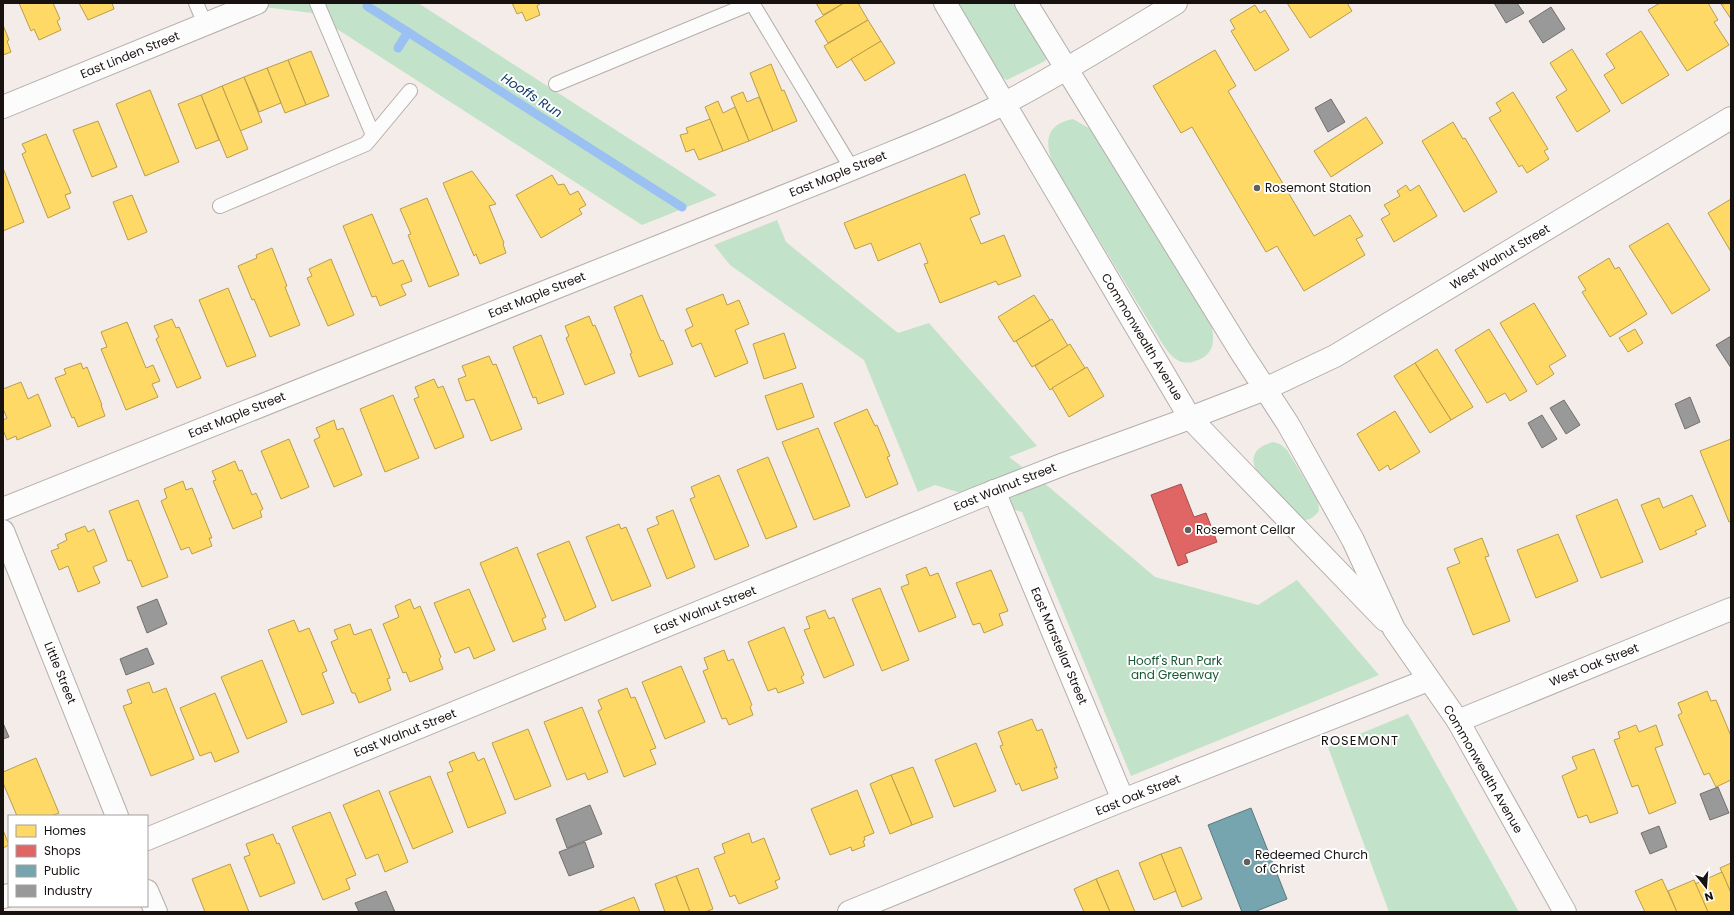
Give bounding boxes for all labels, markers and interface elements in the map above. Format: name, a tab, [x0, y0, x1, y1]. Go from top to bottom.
street label: East Linden Street	[78, 27, 182, 82]
water label: Hooffs Run	[497, 69, 566, 122]
street label: East Maple Street	[787, 146, 889, 201]
place label: Rosemont Station	[1265, 179, 1371, 196]
marker: Rosemont Station	[1252, 183, 1262, 193]
street label: West Walnut Street	[1447, 220, 1553, 293]
street label: East Maple Street	[486, 267, 588, 322]
street label: Commonwealth Avenue	[1098, 270, 1187, 404]
street label: East Maple Street	[186, 387, 288, 442]
street label: East Walnut Street	[951, 458, 1059, 515]
place label: Rosemont Cellar	[1196, 521, 1296, 538]
marker: Rosemont Cellar	[1183, 525, 1193, 535]
street label: East Walnut Street	[651, 581, 759, 638]
street label: East Marstellar Street	[1027, 585, 1092, 707]
street label: Little Street	[40, 639, 81, 706]
street label: West Oak Street	[1547, 639, 1641, 690]
park label: Hooff's Run Park and Greenway	[1128, 652, 1223, 683]
street label: Commonwealth Avenue	[1440, 701, 1527, 836]
street label: East Walnut Street	[351, 704, 459, 761]
district label: ROSEMONT	[1321, 731, 1399, 750]
street label: East Oak Street	[1093, 770, 1183, 819]
legend	[8, 815, 148, 907]
text: Homes	[44, 822, 86, 839]
text: Shops	[44, 842, 81, 859]
place label: Redeemed Church of Christ	[1255, 846, 1368, 877]
marker: Redeemed Church of Christ	[1242, 857, 1252, 867]
text: Public	[44, 862, 80, 879]
north arrow	[1686, 867, 1726, 907]
text: Industry	[44, 882, 93, 899]
text: N	[1703, 888, 1715, 905]

